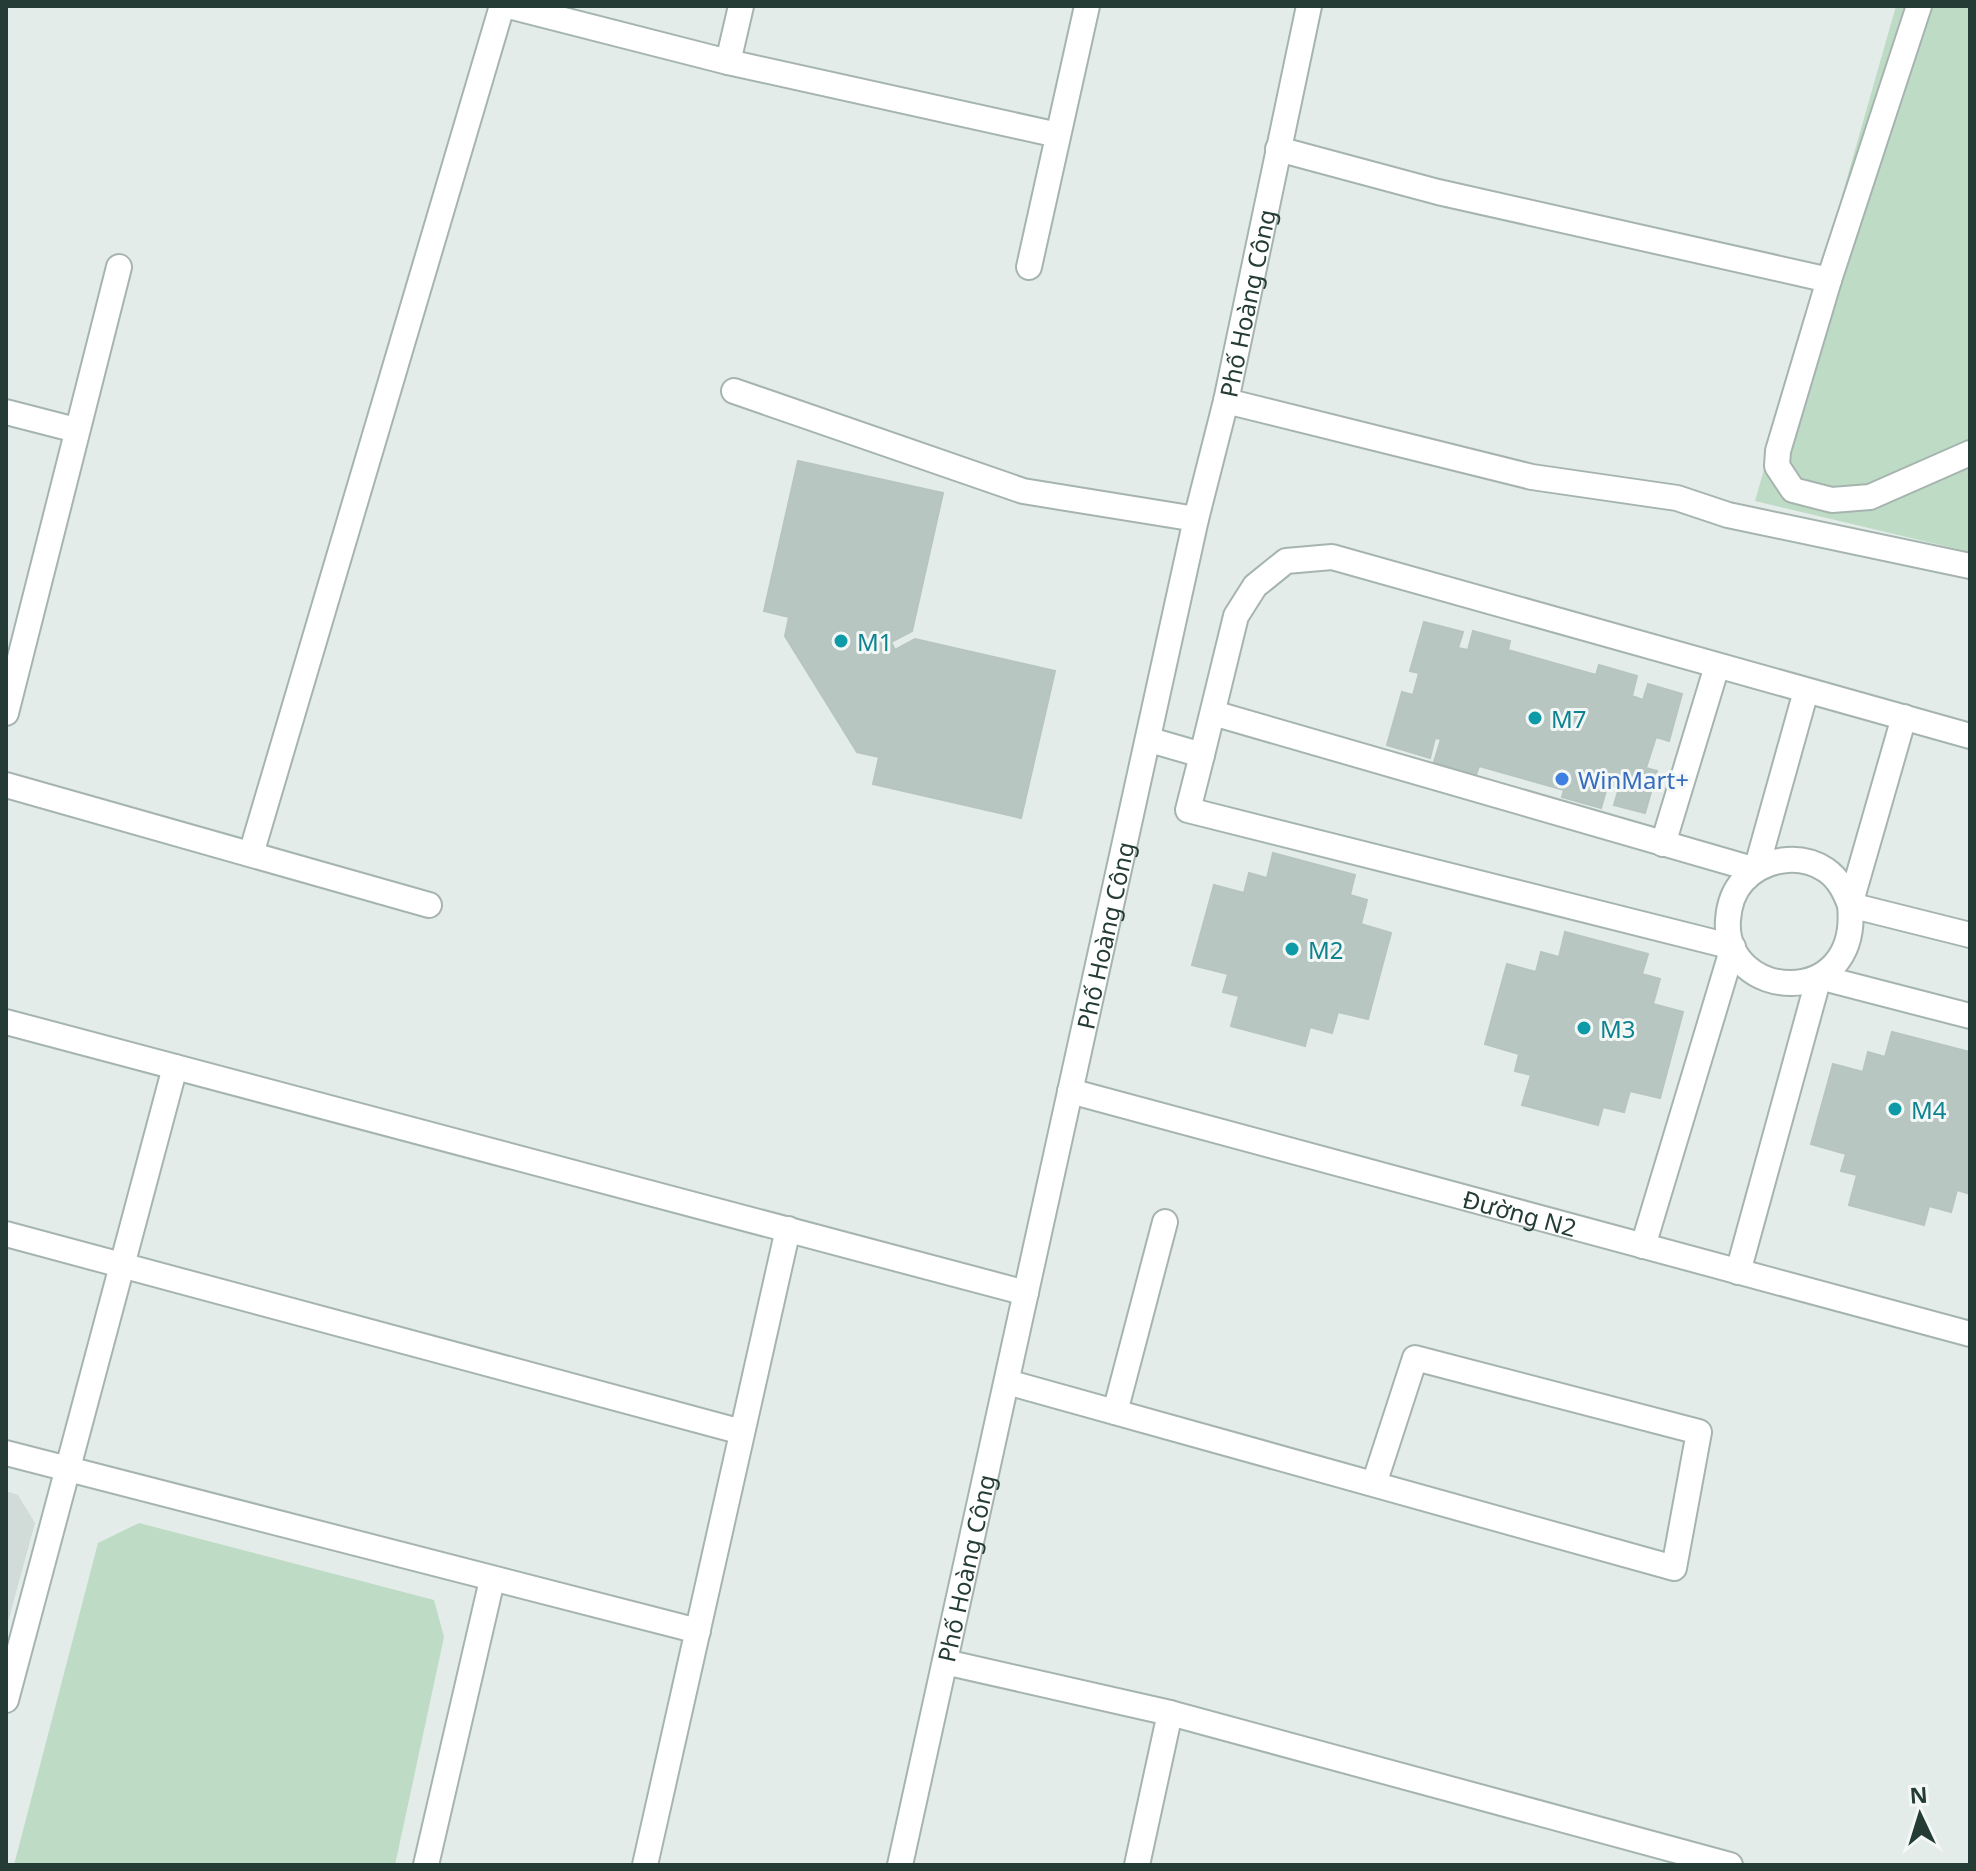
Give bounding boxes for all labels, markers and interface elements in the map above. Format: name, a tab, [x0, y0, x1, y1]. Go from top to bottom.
street label: Phố Hoàng Công	[1211, 206, 1282, 400]
place label: M1	[857, 625, 893, 658]
marker: M1	[832, 632, 850, 650]
place label: M7	[1551, 702, 1587, 735]
marker: M7	[1526, 709, 1544, 727]
place label: WinMart+	[1578, 763, 1689, 796]
marker: WinMart+	[1553, 770, 1571, 788]
street label: Phố Hoàng Công	[1068, 838, 1141, 1032]
place label: M2	[1308, 933, 1344, 966]
marker: M2	[1283, 940, 1301, 958]
place label: M3	[1600, 1012, 1636, 1045]
marker: M3	[1575, 1019, 1593, 1037]
place label: M4	[1911, 1093, 1947, 1126]
marker: M4	[1886, 1100, 1904, 1118]
street label: Đường N2	[1459, 1181, 1580, 1244]
street label: Phố Hoàng Công	[929, 1471, 1002, 1665]
north arrow	[1880, 1775, 1960, 1855]
text: N	[1909, 1778, 1929, 1810]

